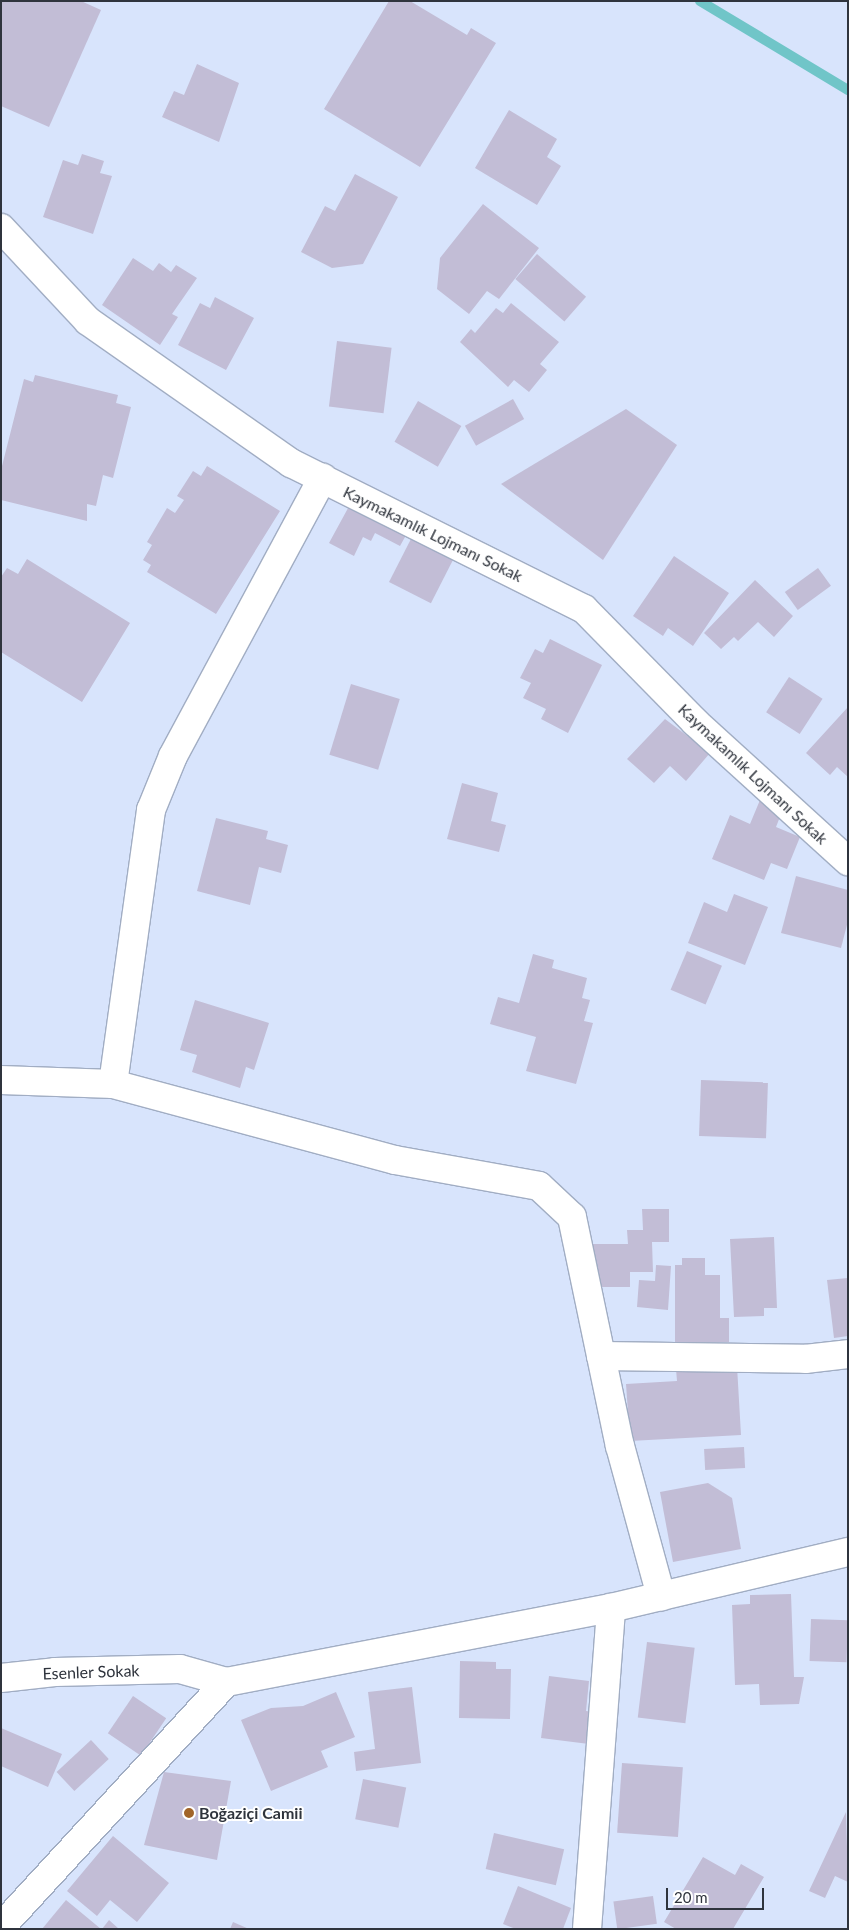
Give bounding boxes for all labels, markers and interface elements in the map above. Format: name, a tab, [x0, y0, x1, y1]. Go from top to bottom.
street label: Kaymakamlık Lojmanı Sokak	[340, 482, 526, 586]
street label: Kaymakamlık Lojmanı Sokak	[674, 700, 832, 848]
street label: Esenler Sokak	[42, 1661, 140, 1683]
place label: Boğaziçi Camii	[199, 1803, 302, 1823]
marker: Boğaziçi Camii	[183, 1807, 195, 1819]
scale bar	[669, 1878, 766, 1910]
text: 20 m	[674, 1888, 708, 1906]

